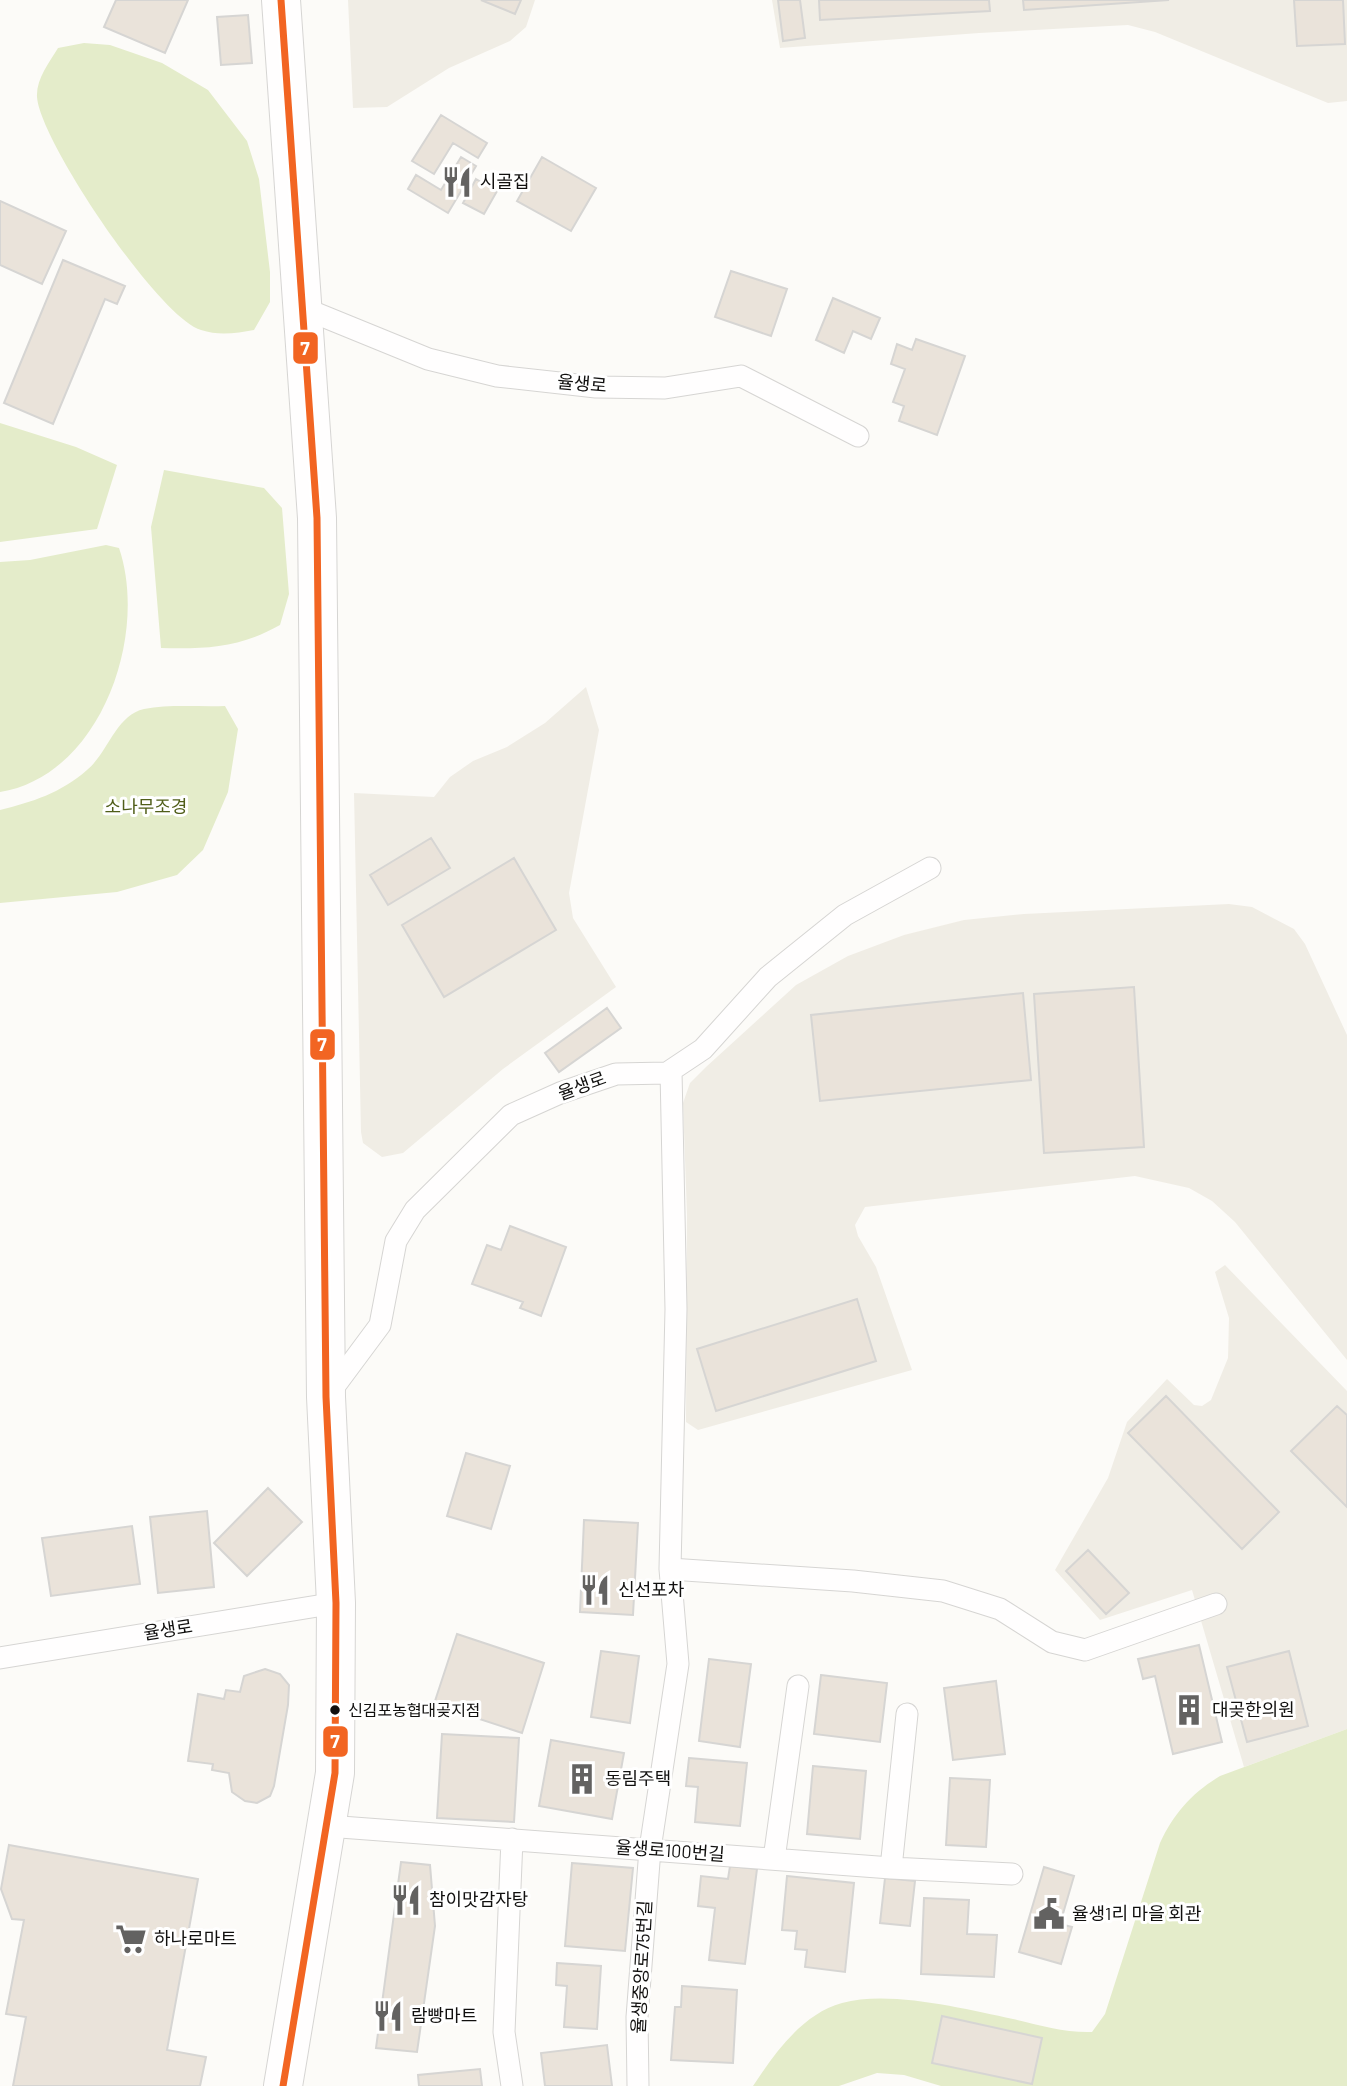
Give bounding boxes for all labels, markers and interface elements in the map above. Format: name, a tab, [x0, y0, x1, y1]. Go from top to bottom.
restaurant icon: 시골집	[440, 165, 474, 199]
place label: 시골집	[480, 170, 530, 192]
line badge: 7	[292, 331, 319, 365]
text: 7	[300, 336, 310, 359]
street label: 율생로	[556, 370, 608, 396]
park label: 소나무조경	[105, 795, 187, 817]
line badge: 7	[309, 1028, 336, 1061]
text: 7	[317, 1032, 327, 1055]
street label: 율생로	[555, 1066, 609, 1104]
restaurant icon: 신선포차	[578, 1573, 612, 1607]
place label: 신선포차	[618, 1578, 685, 1600]
street label: 율생로	[142, 1614, 194, 1644]
building icon: 대곶한의원	[1172, 1693, 1206, 1727]
place label: 대곶한의원	[1212, 1698, 1295, 1720]
place label: 신김포농협대곶지점	[348, 1700, 480, 1719]
marker: 신김포농협대곶지점	[328, 1703, 342, 1717]
line badge: 7	[322, 1725, 349, 1758]
text: 7	[330, 1729, 340, 1752]
building icon: 동림주택	[565, 1762, 599, 1796]
place label: 동림주택	[605, 1767, 671, 1789]
street label: 율생로100번길	[615, 1835, 725, 1865]
restaurant icon: 참이맛감자탕	[389, 1883, 423, 1917]
place label: 참이맛감자탕	[429, 1888, 528, 1910]
public building icon: 율생1리 마을 회관	[1032, 1897, 1066, 1931]
street label: 율생중앙로75번길	[627, 1900, 655, 2034]
place label: 율생1리 마을 회관	[1072, 1902, 1202, 1924]
supermarket icon: 하나로마트	[114, 1922, 148, 1956]
place label: 하나로마트	[154, 1927, 237, 1949]
restaurant icon: 람빵마트	[371, 1999, 405, 2033]
place label: 람빵마트	[411, 2004, 477, 2026]

